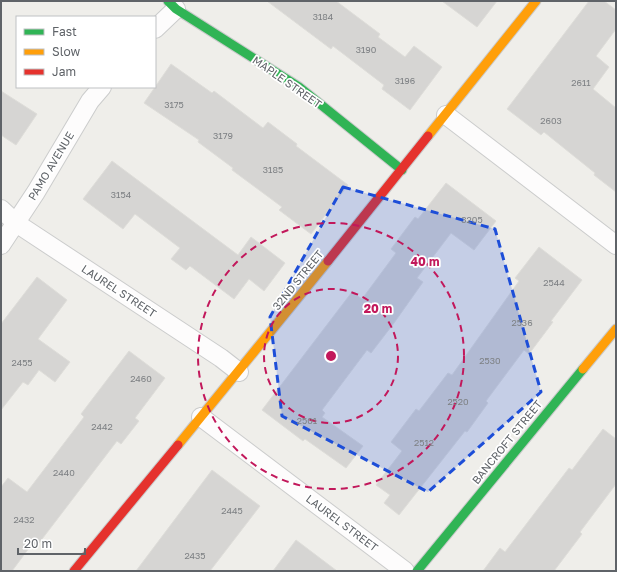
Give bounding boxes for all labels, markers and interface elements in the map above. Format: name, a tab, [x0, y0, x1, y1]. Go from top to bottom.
house number: 3184	[313, 11, 334, 22]
legend	[16, 16, 156, 88]
text: Fast	[52, 24, 77, 39]
text: Slow	[52, 44, 80, 59]
house number: 3190	[356, 44, 377, 55]
street label: MAPLE STREET	[250, 53, 324, 110]
text: Jam	[52, 64, 76, 79]
house number: 3196	[395, 75, 415, 86]
house number: 2611	[571, 77, 591, 88]
house number: 3175	[164, 99, 184, 110]
house number: 2603	[540, 115, 562, 126]
street label: PAMO AVENUE	[25, 129, 76, 202]
house number: 3179	[213, 130, 233, 141]
house number: 3185	[263, 164, 283, 175]
house number: 3154	[111, 189, 132, 200]
house number: 3205	[461, 214, 483, 225]
street label: 32ND STREET	[270, 247, 326, 312]
text: 40 m	[411, 254, 439, 269]
street label: LAUREL STREET	[79, 262, 159, 320]
house number: 2544	[543, 277, 565, 288]
text: 20 m	[364, 301, 392, 316]
house number: 2536	[511, 317, 533, 328]
centre of rings	[324, 349, 338, 363]
house number: 2530	[479, 355, 501, 366]
house number: 2455	[11, 357, 33, 368]
house number: 2460	[130, 373, 152, 384]
house number: 2520	[447, 396, 469, 407]
street label: BANCROFT STREET	[469, 397, 544, 486]
house number: 2501	[297, 415, 318, 426]
house number: 2442	[91, 421, 113, 432]
house number: 2512	[414, 437, 434, 448]
house number: 2440	[53, 467, 75, 478]
street label: LAUREL STREET	[304, 491, 381, 554]
house number: 2445	[221, 505, 243, 516]
house number: 2432	[13, 514, 35, 525]
scale bar	[18, 530, 85, 556]
text: 20 m	[24, 536, 52, 551]
house number: 2435	[184, 550, 206, 561]

